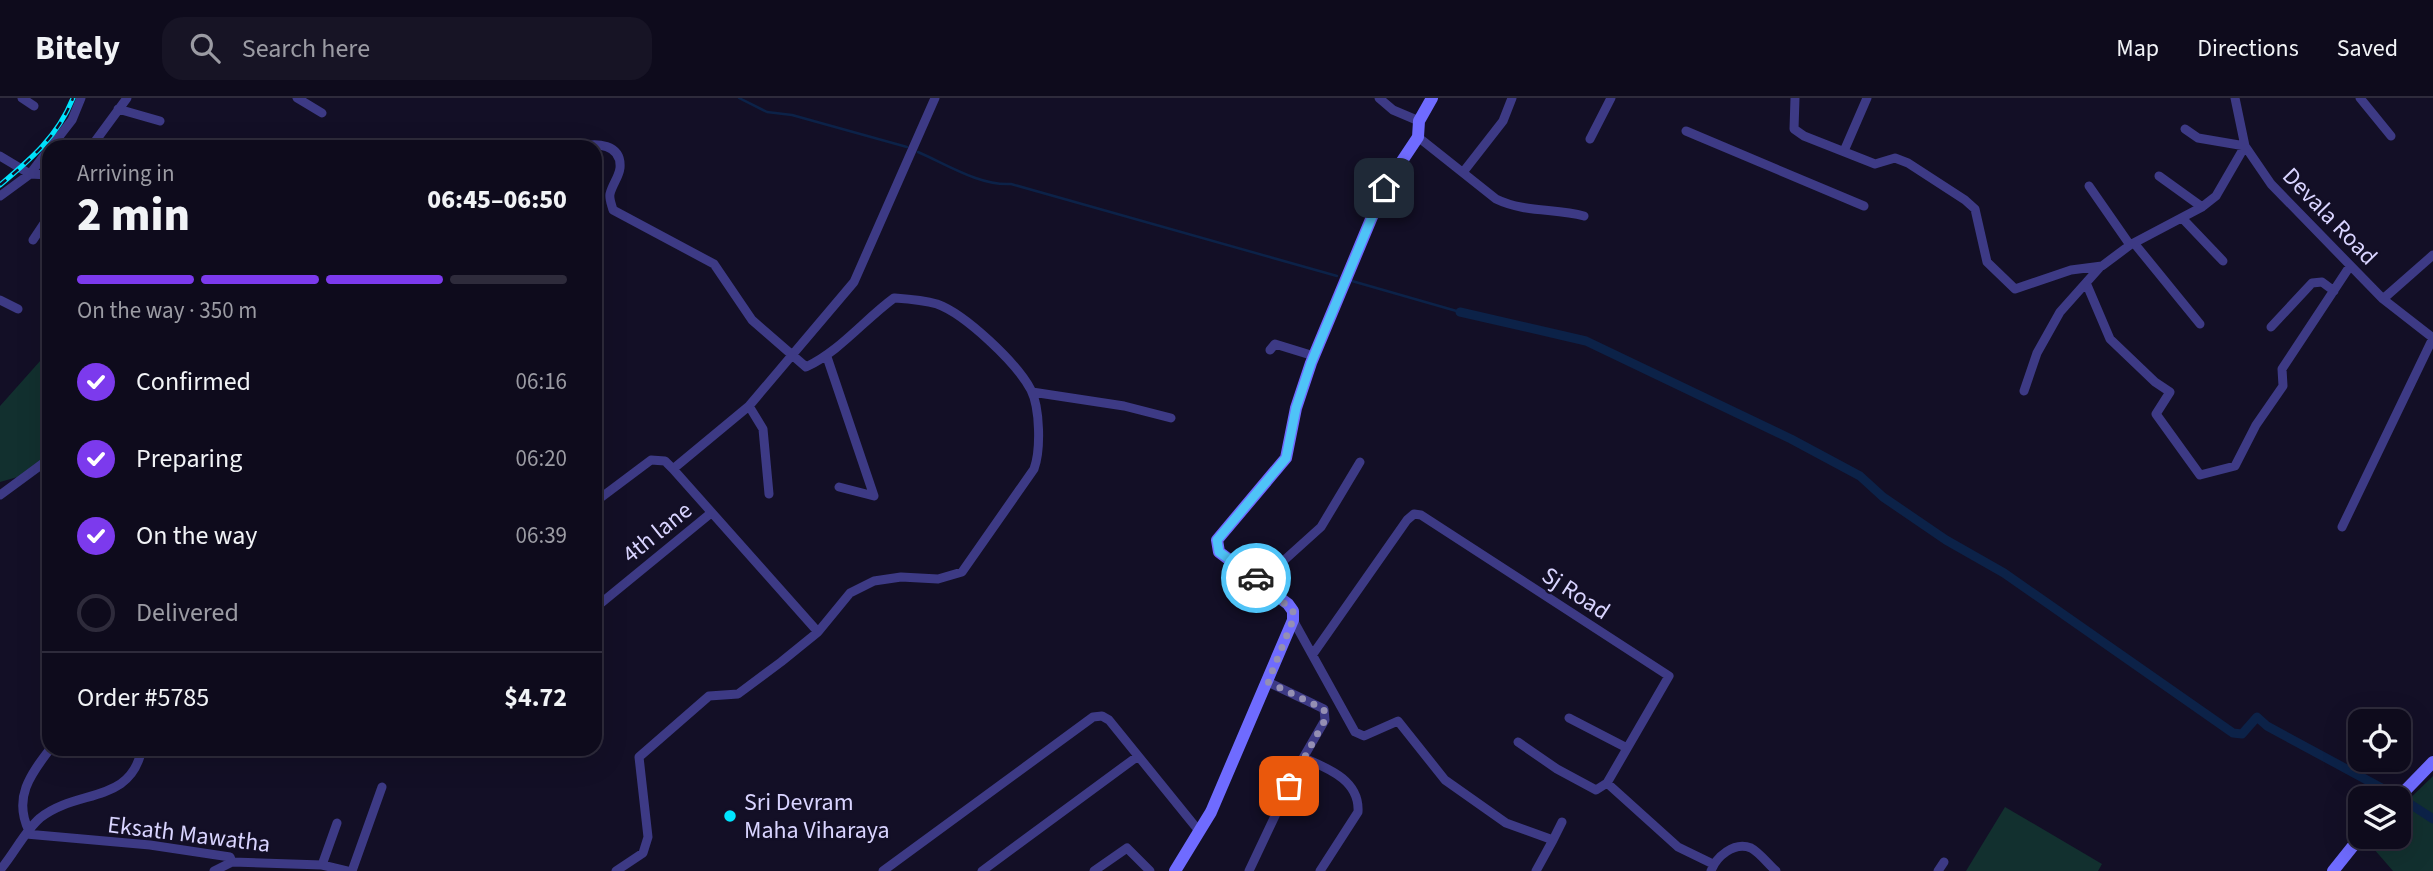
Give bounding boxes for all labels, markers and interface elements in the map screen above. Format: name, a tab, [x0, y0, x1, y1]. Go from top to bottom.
search box	[162, 17, 652, 80]
text: Bitely	[35, 25, 120, 72]
icon: search	[186, 29, 224, 67]
text: Search here	[242, 30, 370, 67]
text: Map	[2116, 31, 2159, 66]
text: Directions	[2197, 31, 2299, 66]
text: Saved	[2337, 31, 2398, 66]
text: Arriving in	[77, 157, 175, 190]
pin	[1354, 158, 1414, 218]
street label: Devala Road	[2274, 160, 2385, 273]
icon: home	[1365, 169, 1403, 207]
text: 06:45–06:50	[427, 181, 567, 218]
text: 2 min	[77, 183, 190, 248]
text: On the way · 350 m	[77, 294, 257, 327]
icon: check	[77, 363, 115, 401]
text: Confirmed	[136, 363, 251, 400]
text: 06:16	[516, 365, 567, 398]
icon: check	[77, 440, 115, 478]
text: Preparing	[136, 440, 242, 477]
text: 06:20	[516, 442, 567, 475]
street label: 4th lane	[615, 493, 700, 572]
icon: check	[77, 517, 115, 555]
text: On the way	[136, 517, 257, 554]
text: 06:39	[516, 519, 567, 552]
courier	[1221, 543, 1291, 613]
street label: Sj Road	[1535, 558, 1617, 629]
icon: car	[1237, 559, 1275, 597]
text: Delivered	[136, 594, 239, 631]
text: Order #5785	[77, 679, 209, 716]
text: $4.72	[504, 679, 567, 716]
map controls	[2348, 709, 2411, 849]
button: locate	[2348, 709, 2411, 772]
pin	[1259, 756, 1319, 816]
icon: bag	[1270, 767, 1308, 805]
place label: Sri Devram Maha Viharaya	[744, 785, 890, 848]
button: layers	[2348, 786, 2411, 849]
street label: Eksath Mawatha	[105, 807, 272, 862]
marker: Sri Devram Maha Viharaya	[722, 808, 738, 824]

